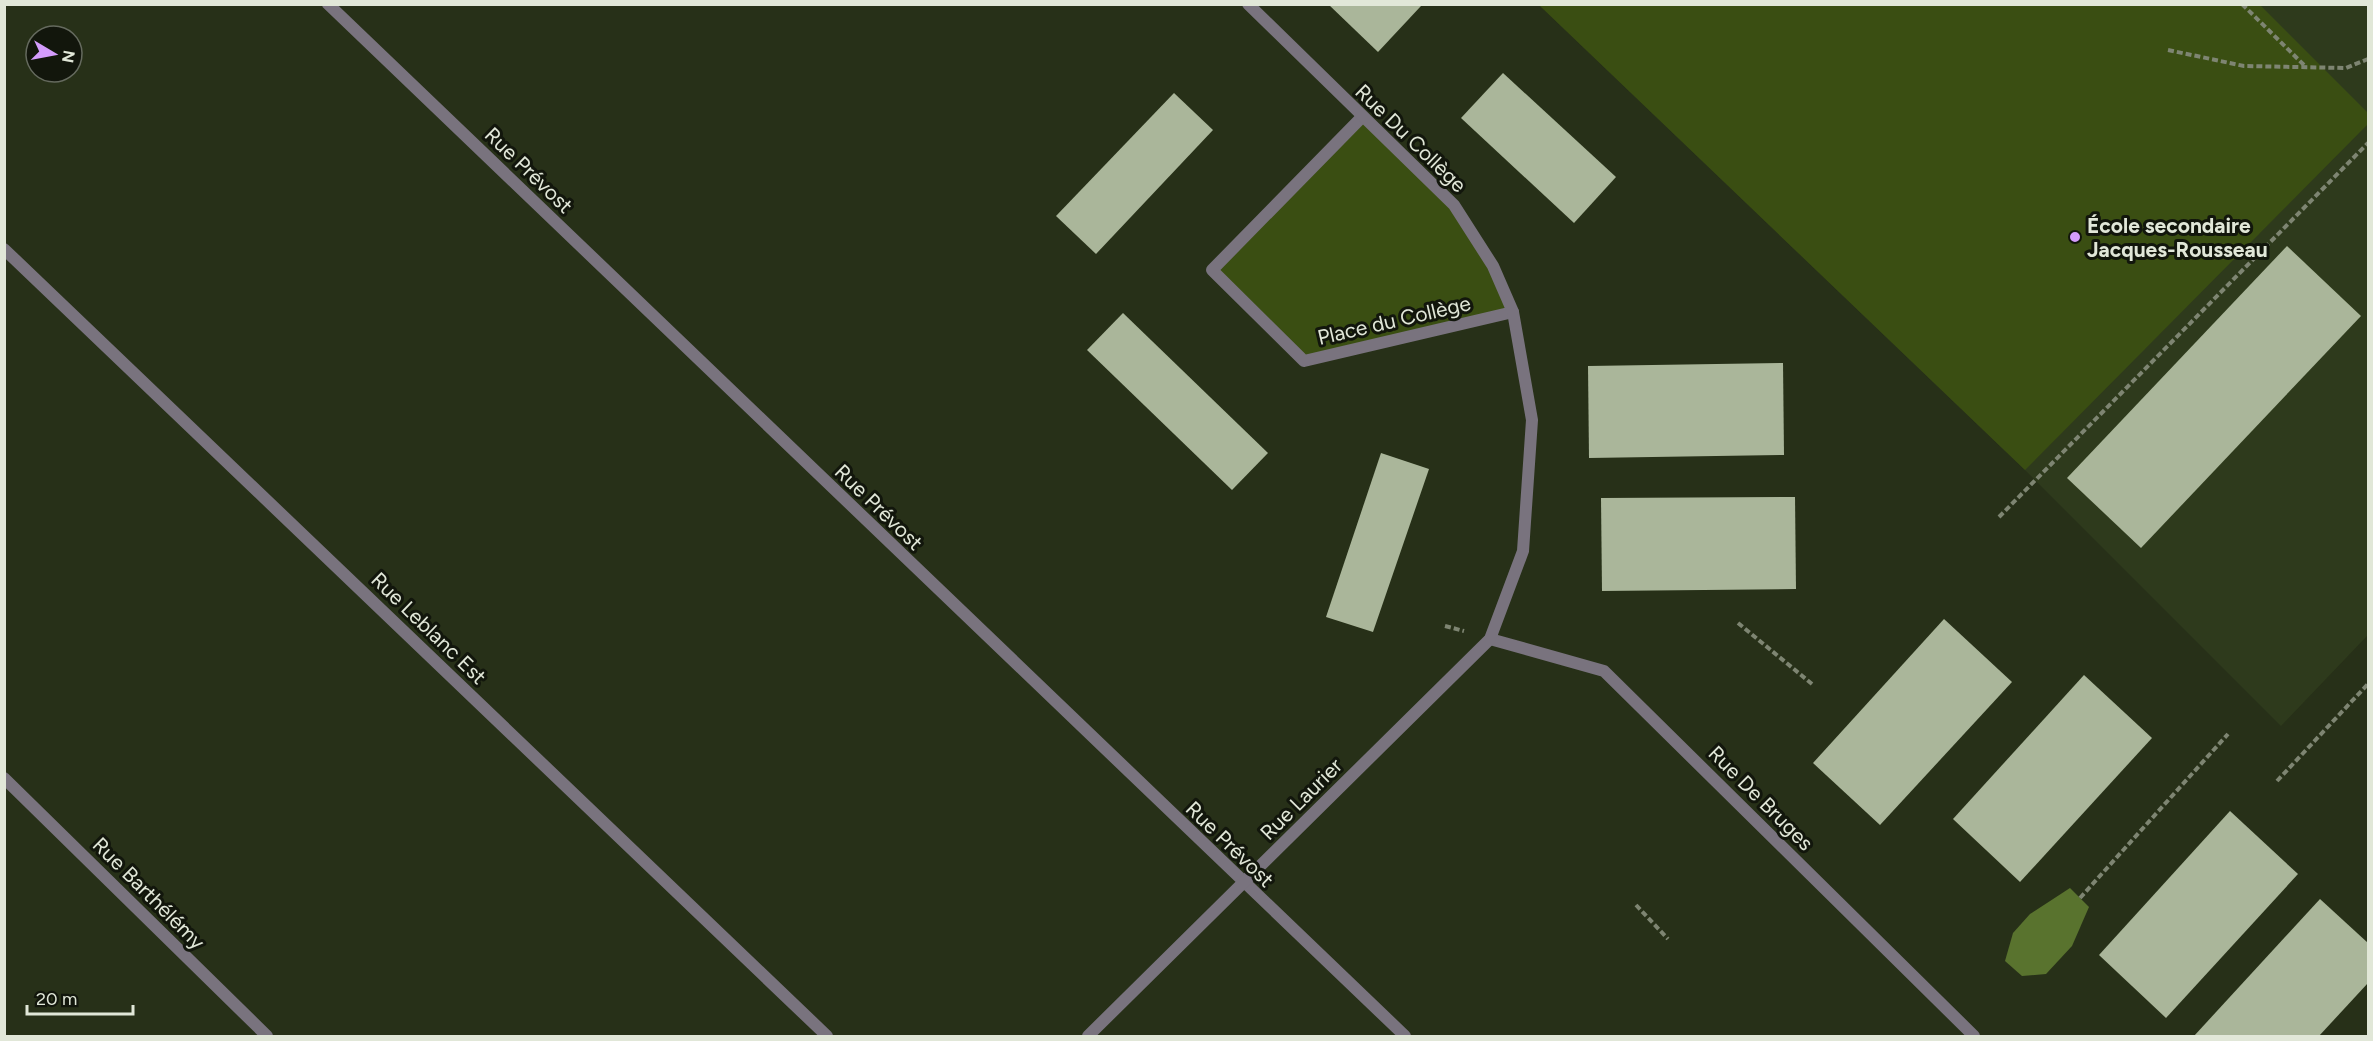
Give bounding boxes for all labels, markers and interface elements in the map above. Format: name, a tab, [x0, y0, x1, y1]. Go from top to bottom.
north arrow	[24, 24, 84, 84]
text: N	[58, 49, 79, 64]
street label: Rue Du Collège	[1350, 79, 1472, 197]
street label: Rue Prévost	[480, 122, 578, 218]
place label: École secondaire Jacques-Rousseau	[2087, 213, 2268, 262]
marker: École secondaire Jacques-Rousseau	[2068, 230, 2082, 244]
street label: Place du Collège	[1315, 290, 1473, 350]
street label: Rue Prévost	[830, 459, 928, 555]
street label: Rue Leblanc Est	[366, 567, 492, 689]
street label: Rue De Bruges	[1703, 740, 1819, 856]
street label: Rue Laurier	[1255, 753, 1347, 845]
street label: Rue Prévost	[1181, 796, 1279, 892]
street label: Rue Barthélémy	[88, 832, 210, 954]
scale bar	[27, 978, 134, 1016]
text: 20 m	[36, 988, 77, 1010]

